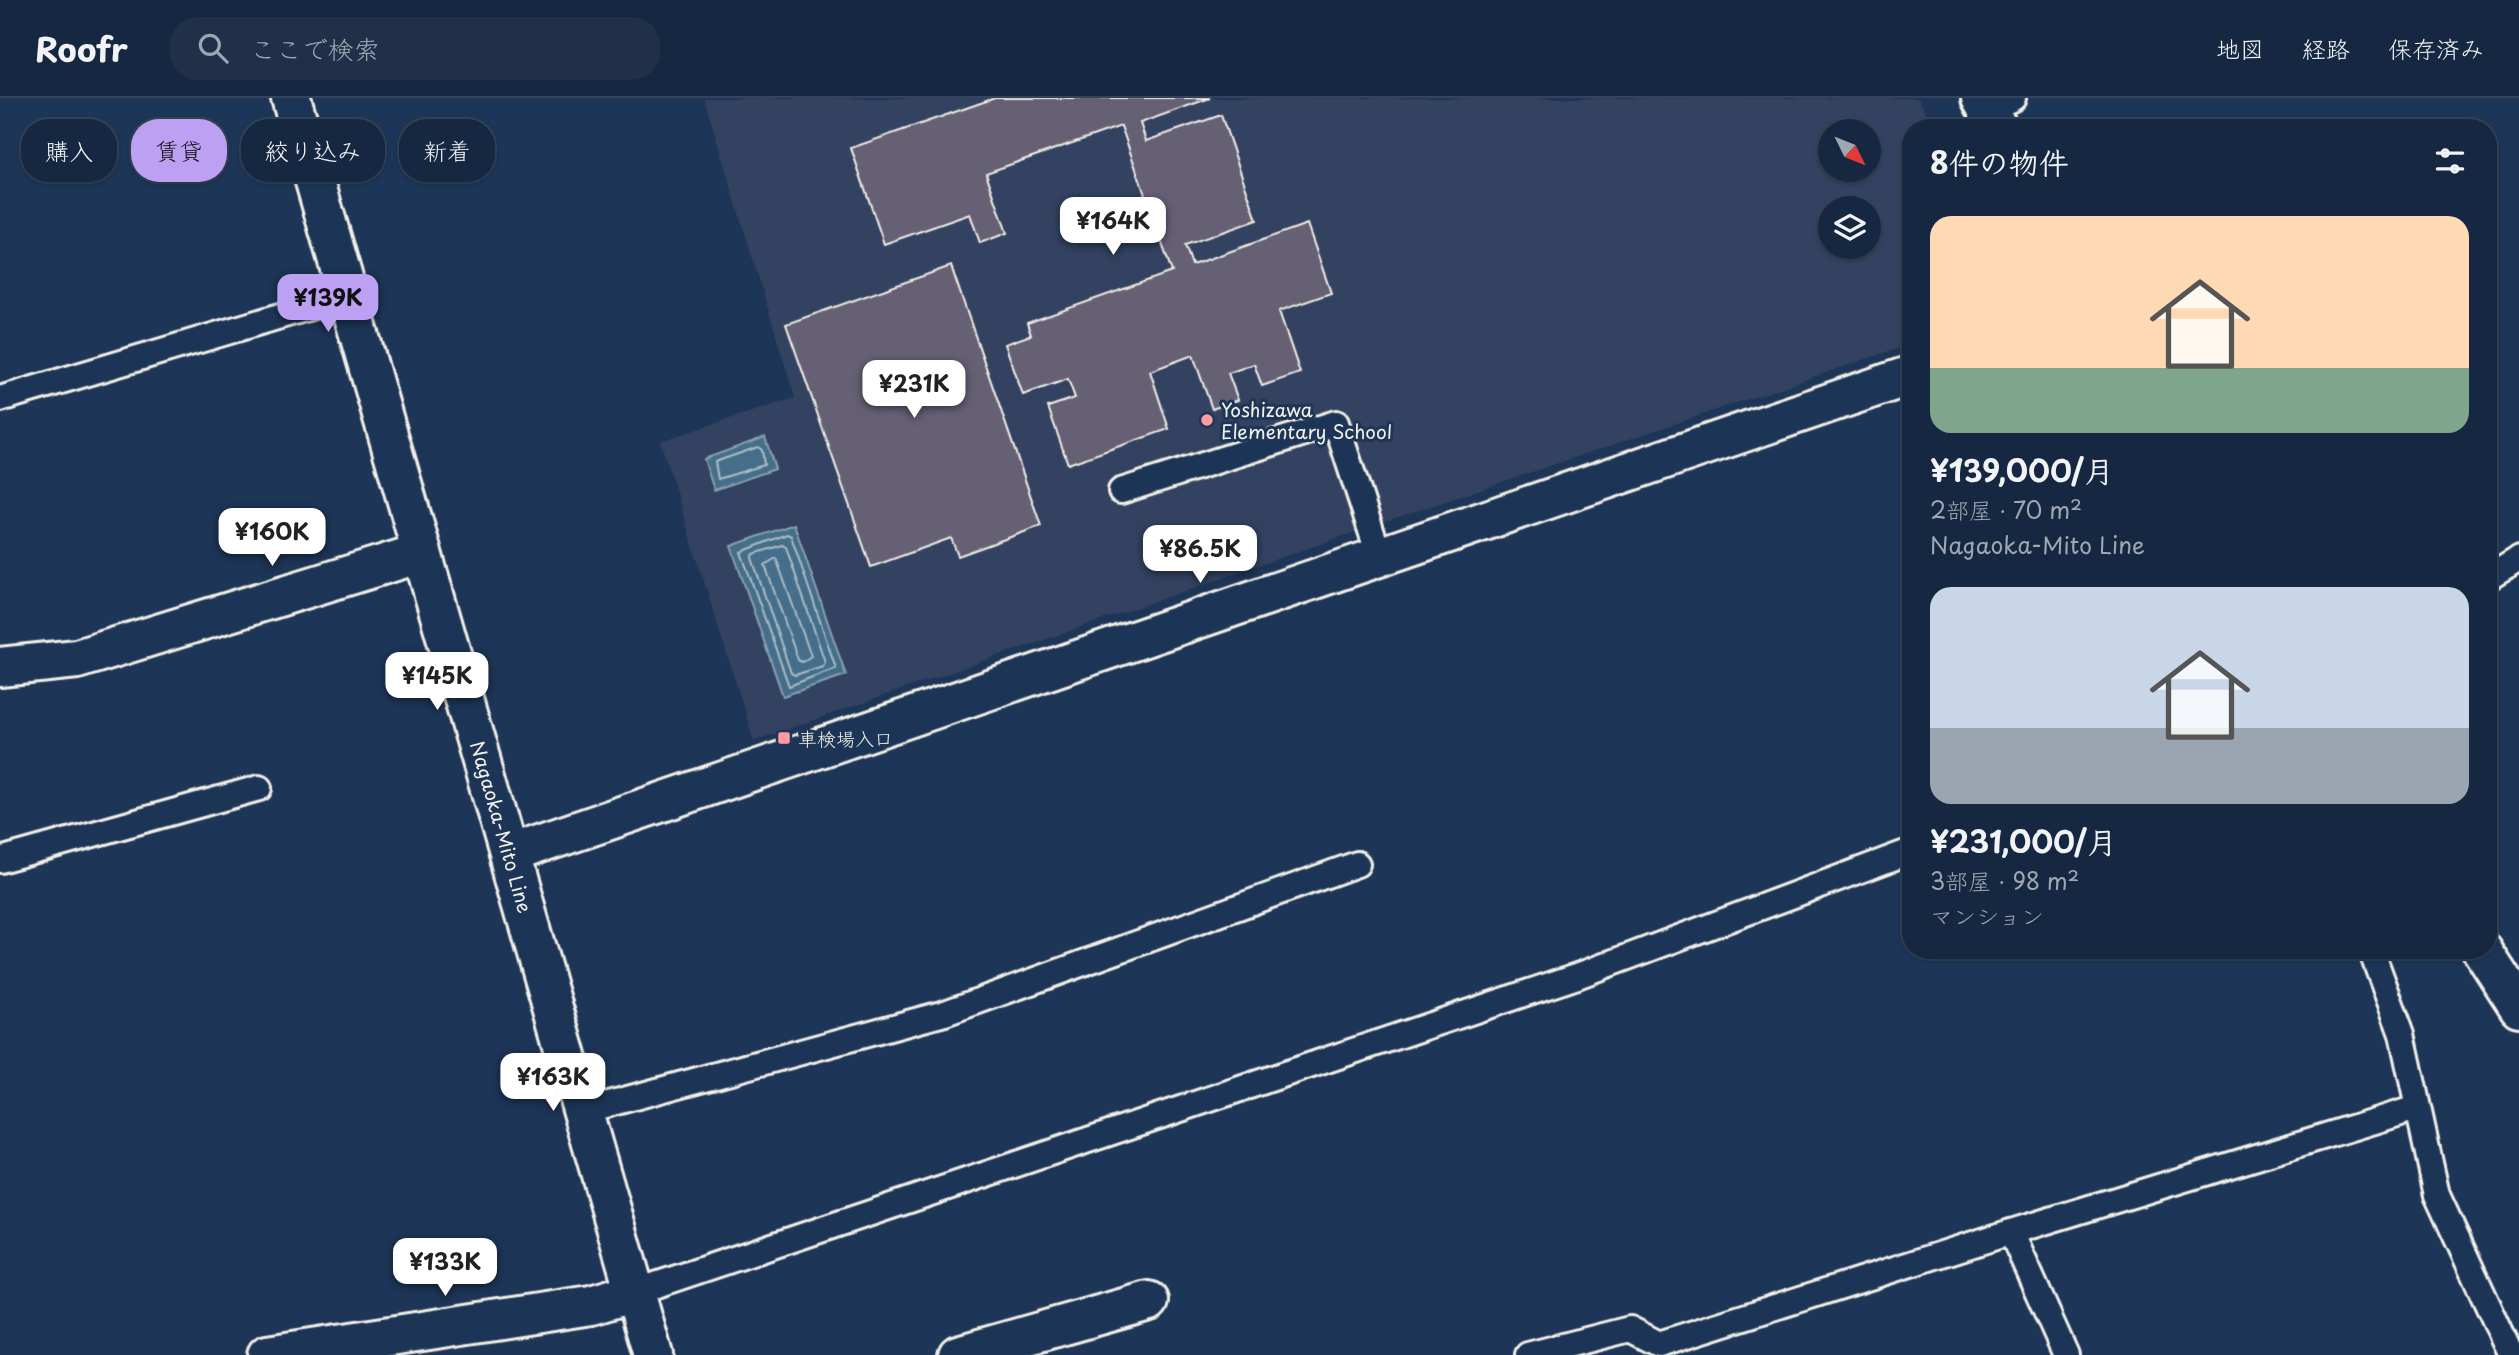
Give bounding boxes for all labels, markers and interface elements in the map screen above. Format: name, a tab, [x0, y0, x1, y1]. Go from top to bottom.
search box	[170, 17, 660, 80]
text: Roofr	[35, 23, 128, 73]
icon: search	[194, 29, 232, 67]
text: ここで検索	[250, 29, 380, 68]
text: 地図	[2216, 30, 2264, 66]
text: 経路	[2302, 30, 2350, 66]
text: 保存済み	[2388, 30, 2484, 66]
chip: 購入	[21, 119, 117, 182]
chip: 賃貸	[131, 119, 227, 182]
chip: 絞り込み	[241, 119, 385, 182]
chip: 新着	[399, 119, 495, 182]
north arrow	[1818, 119, 1881, 182]
map controls	[1818, 119, 1881, 259]
text: 8件の物件	[1930, 139, 2069, 184]
icon: filters	[2431, 142, 2469, 180]
button: layers	[1818, 196, 1881, 259]
pin: ¥164K	[1064, 198, 1162, 257]
text: ¥164K	[1076, 202, 1150, 237]
icon: home	[2137, 261, 2263, 387]
pin: ¥139K	[279, 274, 377, 334]
text: ¥139K	[293, 279, 363, 314]
pin: ¥231K	[865, 360, 963, 420]
text: ¥231K	[878, 365, 950, 400]
place label: Yoshizawa Elementary School	[1221, 395, 1392, 445]
marker: Yoshizawa Elementary School	[1199, 412, 1215, 428]
text: ¥139,000/月	[1930, 447, 2114, 492]
text: 2部屋 · 70 m²	[1930, 492, 2082, 527]
pin: ¥160K	[223, 508, 321, 568]
text: ¥160K	[235, 513, 309, 548]
pin: ¥86.5K	[1143, 526, 1257, 585]
text: Nagaoka-Mito Line	[1930, 527, 2145, 562]
text: ¥86.5K	[1159, 530, 1241, 565]
icon: home	[2137, 632, 2263, 758]
pin: ¥145K	[388, 652, 486, 712]
text: ¥145K	[401, 657, 473, 692]
place label: 車検場入口	[798, 724, 893, 752]
marker: 車検場入口	[776, 730, 792, 746]
street label: Nagaoka-Mito Line	[464, 738, 540, 916]
text: ¥231,000/月	[1930, 818, 2117, 863]
text: 3部屋 · 98 m²	[1930, 863, 2079, 898]
text: マンション	[1930, 898, 2044, 933]
pin: ¥163K	[504, 1054, 602, 1113]
text: ¥163K	[516, 1058, 590, 1093]
pin: ¥133K	[396, 1238, 494, 1298]
text: ¥133K	[409, 1243, 481, 1278]

